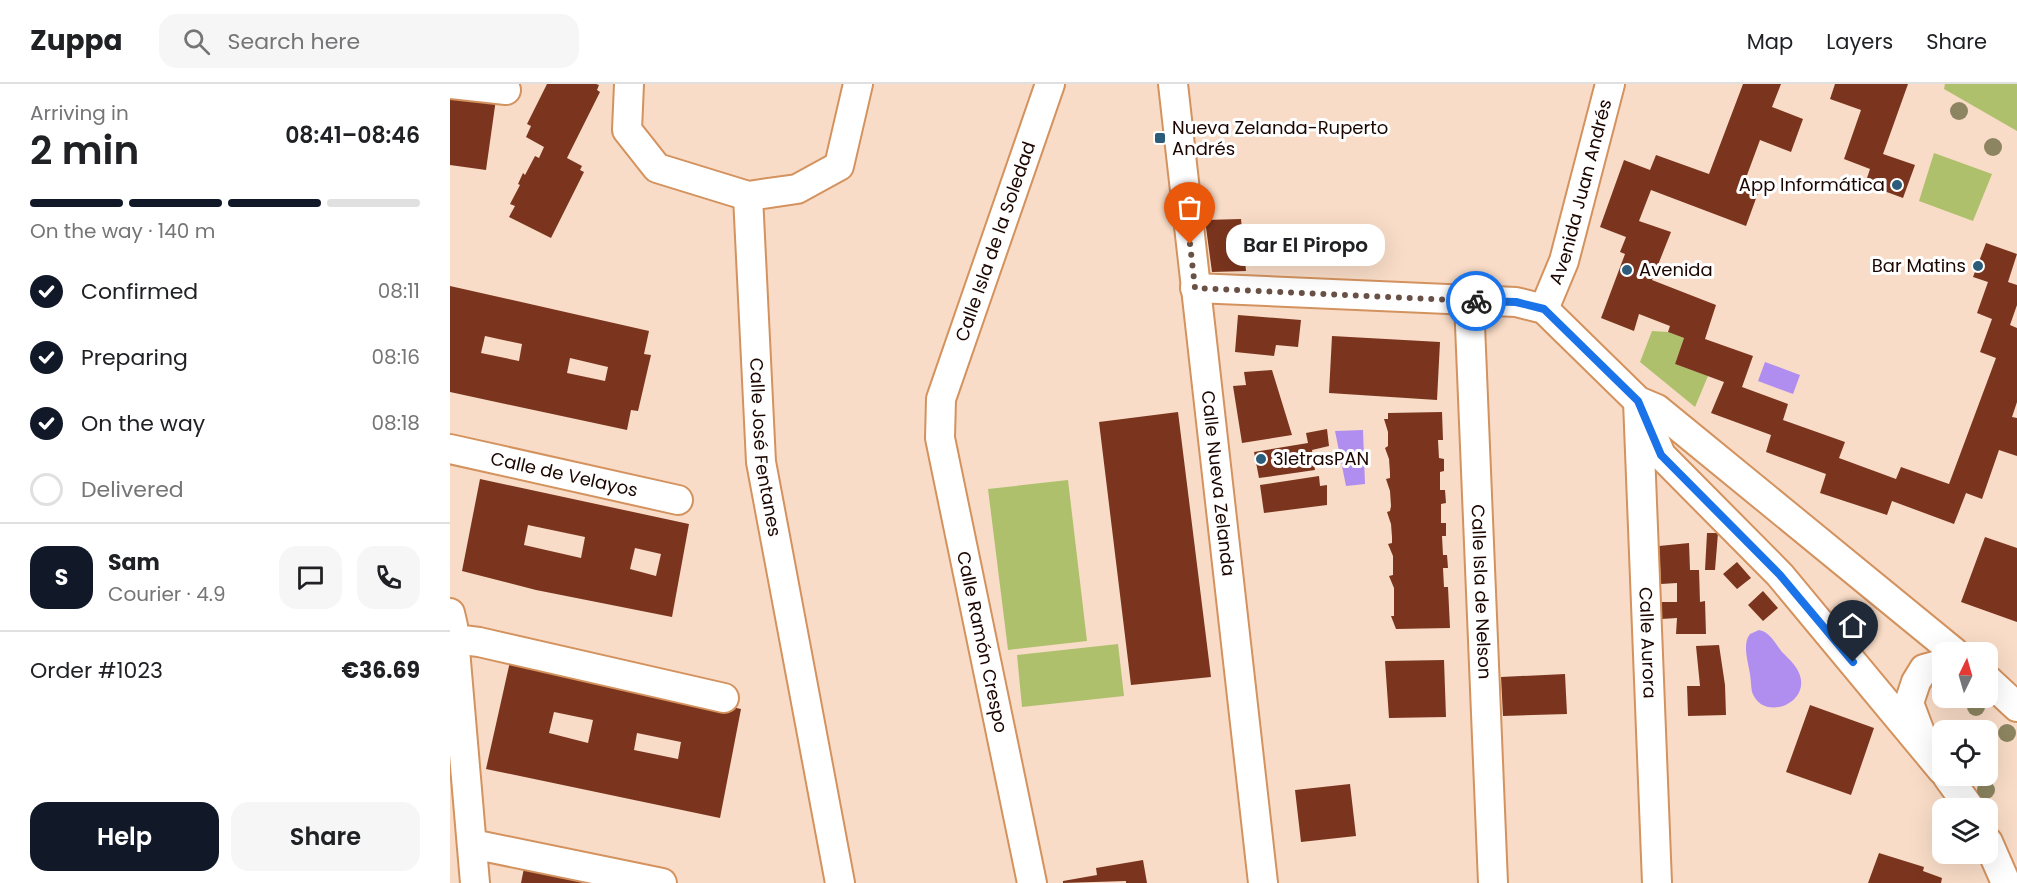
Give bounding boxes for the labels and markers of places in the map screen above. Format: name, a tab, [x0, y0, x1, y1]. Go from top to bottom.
place label: Nueva Zelanda-Ruperto Andrés	[1172, 115, 1388, 161]
marker: Nueva Zelanda-Ruperto Andrés	[1153, 131, 1167, 145]
place label: App Informática	[1739, 172, 1885, 197]
marker: App Informática	[1890, 178, 1904, 192]
pin	[1164, 182, 1215, 244]
callout: Bar El Piropo	[1226, 223, 1385, 265]
place label: Bar Matins	[1872, 253, 1966, 278]
place label: Avenida	[1639, 257, 1713, 282]
marker: Bar Matins	[1971, 259, 1985, 273]
marker: Avenida	[1620, 263, 1634, 277]
place label: 3letrasPAN	[1273, 446, 1369, 471]
marker: 3letrasPAN	[1254, 452, 1268, 466]
pin	[1827, 600, 1878, 662]

